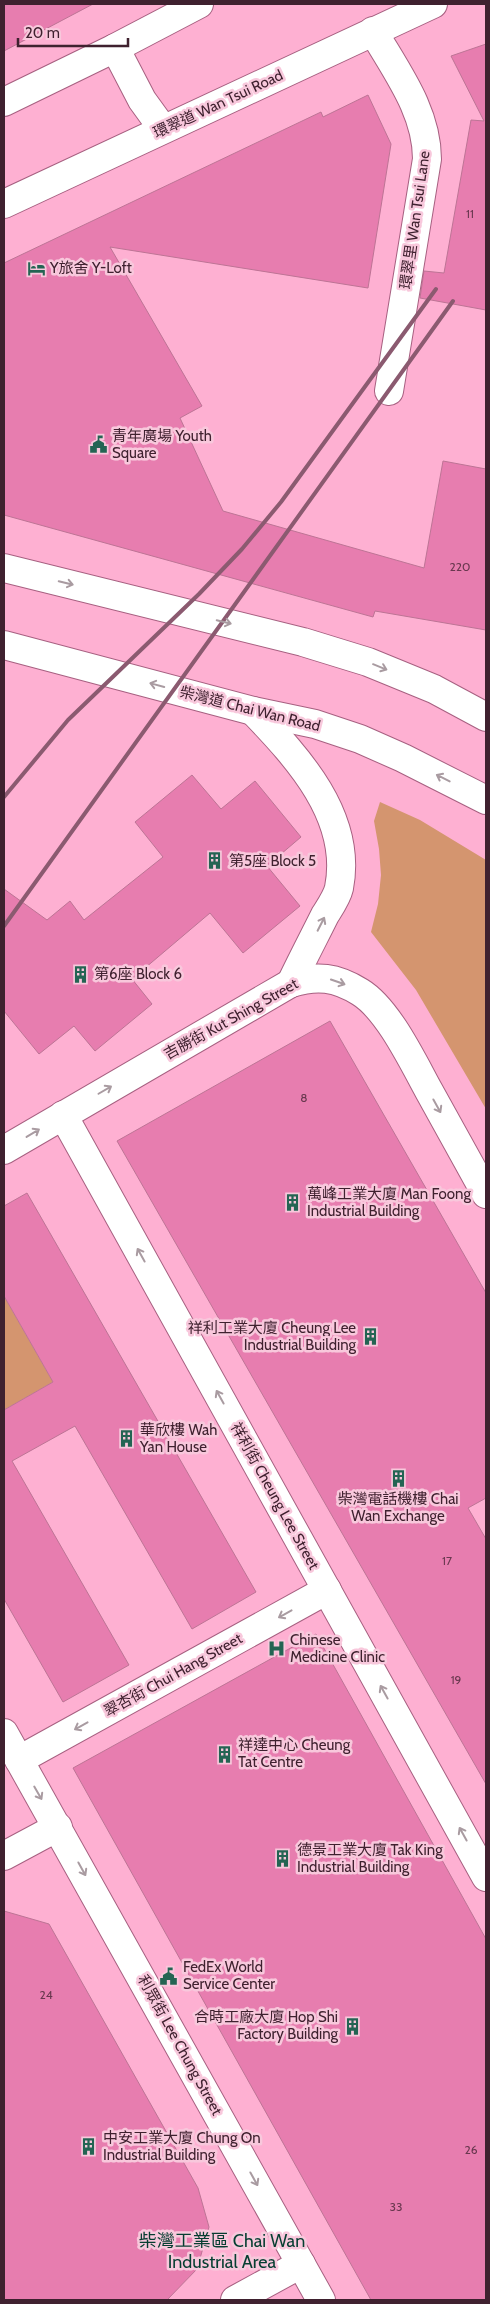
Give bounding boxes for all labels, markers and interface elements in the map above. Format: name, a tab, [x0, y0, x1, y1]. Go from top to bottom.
scale bar	[18, 15, 128, 47]
text: 20 m	[25, 24, 60, 42]
street label: 環翠道 Wan Tsui Road	[150, 66, 286, 142]
street label: 環翠里 Wan Tsui Lane	[396, 149, 434, 290]
house number: 11	[466, 206, 474, 221]
hotel icon: Y旅舍 Y-Loft	[26, 258, 46, 278]
place label: Y旅舍 Y-Loft	[49, 259, 132, 277]
place label: 青年廣場 Youth Square	[112, 427, 212, 462]
public building icon: 青年廣場 Youth Square	[88, 435, 108, 455]
house number: 220	[450, 559, 470, 574]
one-way arrow	[57, 579, 73, 588]
one-way arrow	[215, 618, 231, 627]
one-way arrow	[372, 662, 387, 672]
one-way arrow	[149, 680, 165, 690]
street label: 柴灣道 Chai Wan Road	[178, 683, 322, 735]
one-way arrow	[436, 772, 451, 782]
building icon: 第5座 Block 5	[205, 851, 225, 871]
place label: 第5座 Block 5	[229, 852, 316, 870]
one-way arrow	[316, 916, 326, 931]
building icon: 第6座 Block 6	[70, 964, 90, 984]
place label: 第6座 Block 6	[94, 965, 182, 983]
street label: 吉勝街 Kut Shing Street	[161, 975, 301, 1063]
one-way arrow	[330, 978, 345, 987]
one-way arrow	[97, 1085, 111, 1095]
house number: 8	[300, 1090, 308, 1105]
one-way arrow	[433, 1098, 442, 1113]
one-way arrow	[26, 1127, 40, 1137]
place label: 萬峰工業大廈 Man Foong Industrial Building	[307, 1185, 471, 1220]
building icon: 萬峰工業大廈 Man Foong Industrial Building	[283, 1193, 303, 1213]
one-way arrow	[135, 1249, 145, 1263]
place label: 祥利工業大廈 Cheung Lee Industrial Building	[188, 1319, 357, 1354]
building icon: 祥利工業大廈 Cheung Lee Industrial Building	[360, 1327, 380, 1347]
one-way arrow	[214, 1391, 224, 1405]
street label: 祥利街 Cheung Lee Street	[227, 1419, 323, 1573]
place label: 華欣樓 Wah Yan House	[139, 1421, 217, 1456]
building icon: 華欣樓 Wah Yan House	[116, 1429, 136, 1449]
building icon: 柴灣電話機樓 Chai Wan Exchange	[388, 1468, 408, 1488]
place label: 柴灣電話機樓 Chai Wan Exchange	[337, 1490, 459, 1525]
house number: 17	[442, 1553, 452, 1568]
one-way arrow	[277, 1609, 292, 1619]
street label: 翠杏街 Chui Hang Street	[101, 1629, 245, 1721]
place label: Chinese Medicine Clinic	[290, 1631, 385, 1666]
hospital icon: Chinese Medicine Clinic	[266, 1639, 286, 1659]
house number: 19	[451, 1672, 462, 1687]
one-way arrow	[378, 1686, 388, 1700]
one-way arrow	[74, 1721, 89, 1731]
place label: 祥達中心 Cheung Tat Centre	[238, 1736, 351, 1771]
building icon: 祥達中心 Cheung Tat Centre	[214, 1744, 234, 1764]
one-way arrow	[34, 1786, 44, 1800]
one-way arrow	[457, 1828, 467, 1842]
place label: 德景工業大廈 Tak King Industrial Building	[297, 1841, 443, 1876]
building icon: 德景工業大廈 Tak King Industrial Building	[273, 1849, 293, 1869]
one-way arrow	[77, 1862, 87, 1876]
place label: FedEx World Service Center	[183, 1958, 275, 1993]
public building icon: FedEx World Service Center	[159, 1966, 179, 1986]
street label: 利眾街 Lee Chung Street	[134, 1972, 226, 2118]
house number: 24	[39, 1987, 53, 2002]
place label: 合時工廠大廈 Hop Shi Factory Building	[194, 2008, 339, 2043]
building icon: 合時工廠大廈 Hop Shi Factory Building	[342, 2016, 362, 2036]
place label: 中安工業大廈 Chung On Industrial Building	[103, 2129, 261, 2164]
building icon: 中安工業大廈 Chung On Industrial Building	[79, 2137, 99, 2157]
house number: 26	[464, 2142, 478, 2157]
one-way arrow	[250, 2172, 260, 2186]
house number: 33	[390, 2199, 402, 2214]
district label: 柴灣工業區 Chai Wan Industrial Area	[139, 2230, 305, 2273]

